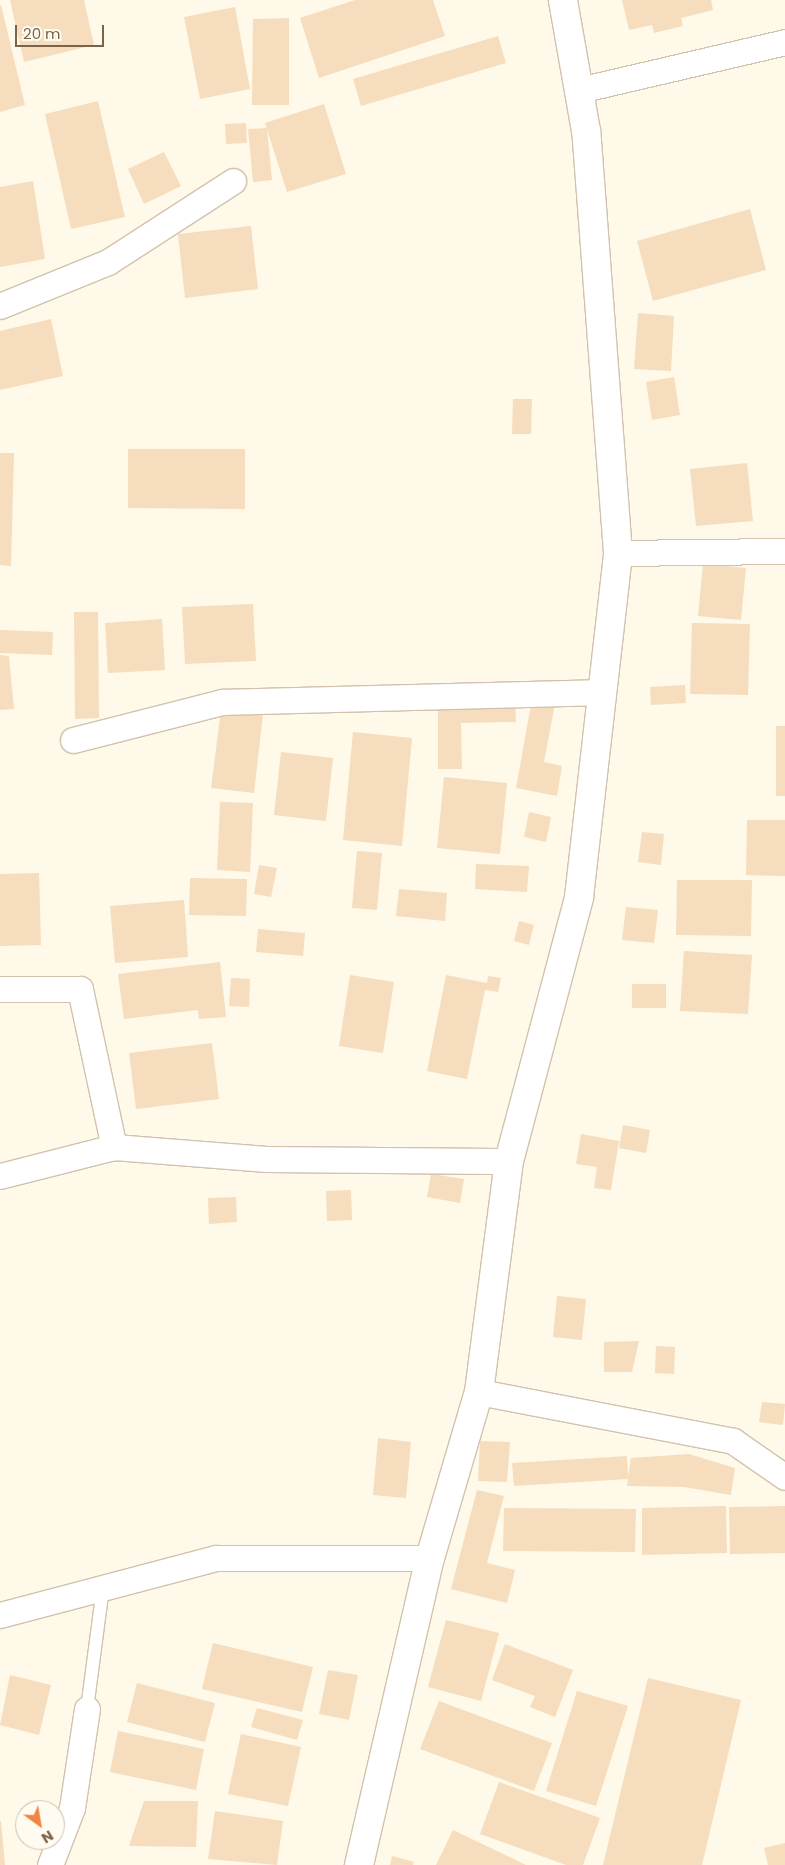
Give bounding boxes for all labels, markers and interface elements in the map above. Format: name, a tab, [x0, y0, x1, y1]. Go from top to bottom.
scale bar	[18, 15, 106, 47]
text: 20 m	[23, 23, 61, 44]
north arrow	[15, 1800, 65, 1850]
text: N	[38, 1826, 57, 1848]

